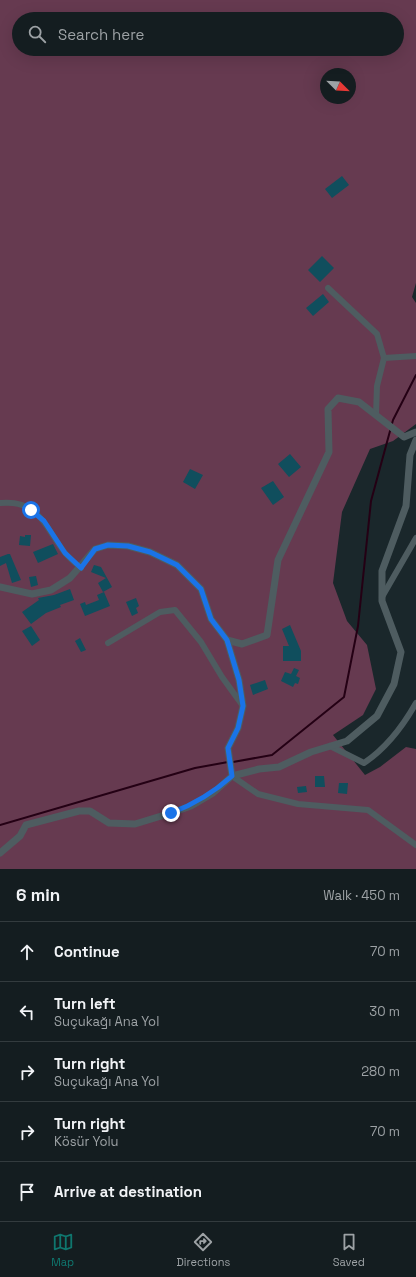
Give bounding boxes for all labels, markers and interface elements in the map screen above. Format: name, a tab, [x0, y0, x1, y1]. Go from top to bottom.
search box	[12, 12, 404, 56]
icon: search	[26, 23, 48, 45]
text: Search here	[58, 25, 144, 44]
north arrow	[320, 68, 356, 104]
route start	[22, 501, 40, 519]
route end	[162, 804, 180, 822]
text: 6 min	[16, 884, 60, 906]
text: Walk · 450 m	[323, 887, 400, 904]
icon: ahead	[16, 941, 38, 963]
text: Continue	[54, 942, 120, 961]
text: 70 m	[370, 943, 400, 960]
text: Turn left	[54, 994, 116, 1013]
icon: left	[16, 1001, 38, 1023]
text: 30 m	[369, 1003, 400, 1020]
text: Suçukağı Ana Yol	[54, 1013, 159, 1030]
text: Turn right	[54, 1054, 125, 1073]
icon: right	[16, 1061, 38, 1083]
text: 280 m	[361, 1063, 400, 1080]
text: Suçukağı Ana Yol	[54, 1073, 159, 1090]
text: Turn right	[54, 1114, 125, 1133]
icon: right	[16, 1121, 38, 1143]
text: 70 m	[370, 1123, 400, 1140]
text: Kösür Yolu	[54, 1133, 119, 1150]
icon: arrive	[16, 1181, 38, 1203]
text: Arrive at destination	[54, 1182, 202, 1201]
tab: Map	[51, 1231, 74, 1269]
tab: Directions	[176, 1231, 230, 1269]
tab: Saved	[333, 1231, 365, 1269]

